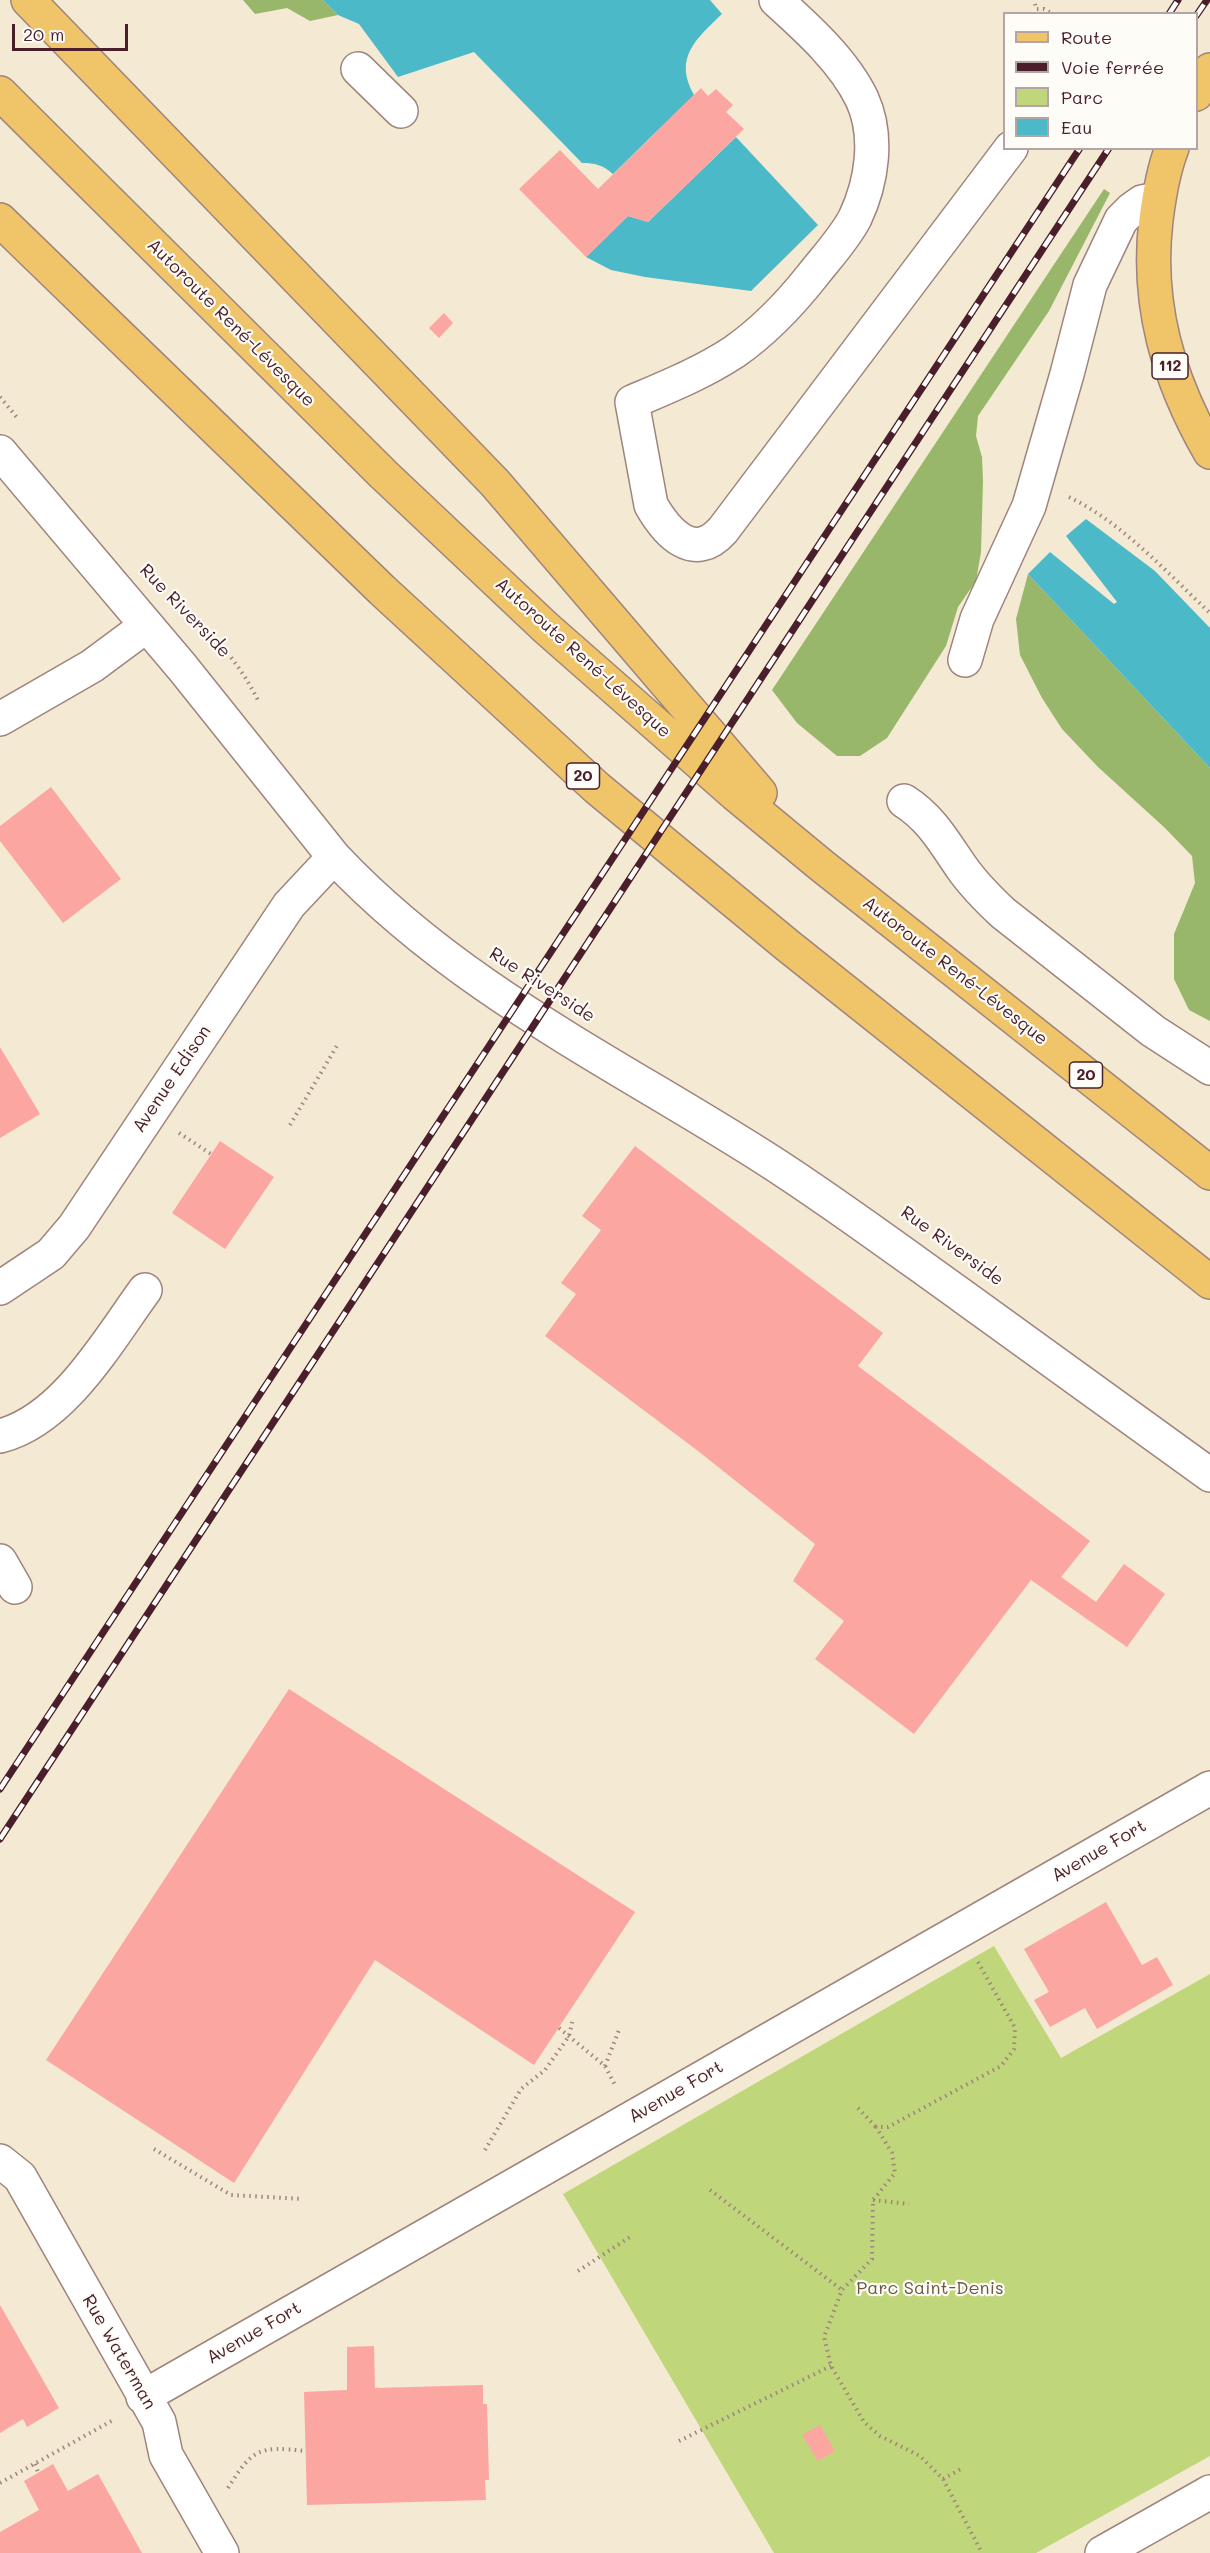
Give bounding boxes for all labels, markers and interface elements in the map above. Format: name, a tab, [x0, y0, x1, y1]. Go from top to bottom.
scale bar	[15, 12, 130, 50]
legend	[1003, 12, 1198, 150]
text: 20 m	[23, 22, 64, 46]
text: Route	[1061, 25, 1112, 49]
text: Voie ferrée	[1061, 55, 1164, 79]
text: Parc	[1061, 85, 1103, 109]
text: Eau	[1061, 115, 1092, 139]
street label: Autoroute René-Lévesque	[143, 235, 319, 411]
road number: 112	[1152, 353, 1188, 379]
street label: Rue Riverside	[135, 560, 235, 662]
street label: Autoroute René-Lévesque	[491, 573, 675, 743]
road number: 20	[566, 763, 600, 789]
street label: Autoroute René-Lévesque	[858, 892, 1052, 1050]
street label: Rue Riverside	[485, 943, 599, 1027]
street label: Avenue Edison	[128, 1021, 216, 1137]
road number: 20	[1070, 1062, 1102, 1088]
street label: Rue Riverside	[896, 1201, 1008, 1291]
street label: Avenue Fort	[1048, 1815, 1150, 1887]
street label: Avenue Fort	[625, 2056, 727, 2128]
park label: Parc Saint-Denis	[856, 2277, 1004, 2299]
street label: Rue Waterman	[77, 2291, 161, 2413]
street label: Avenue Fort	[203, 2297, 305, 2369]

